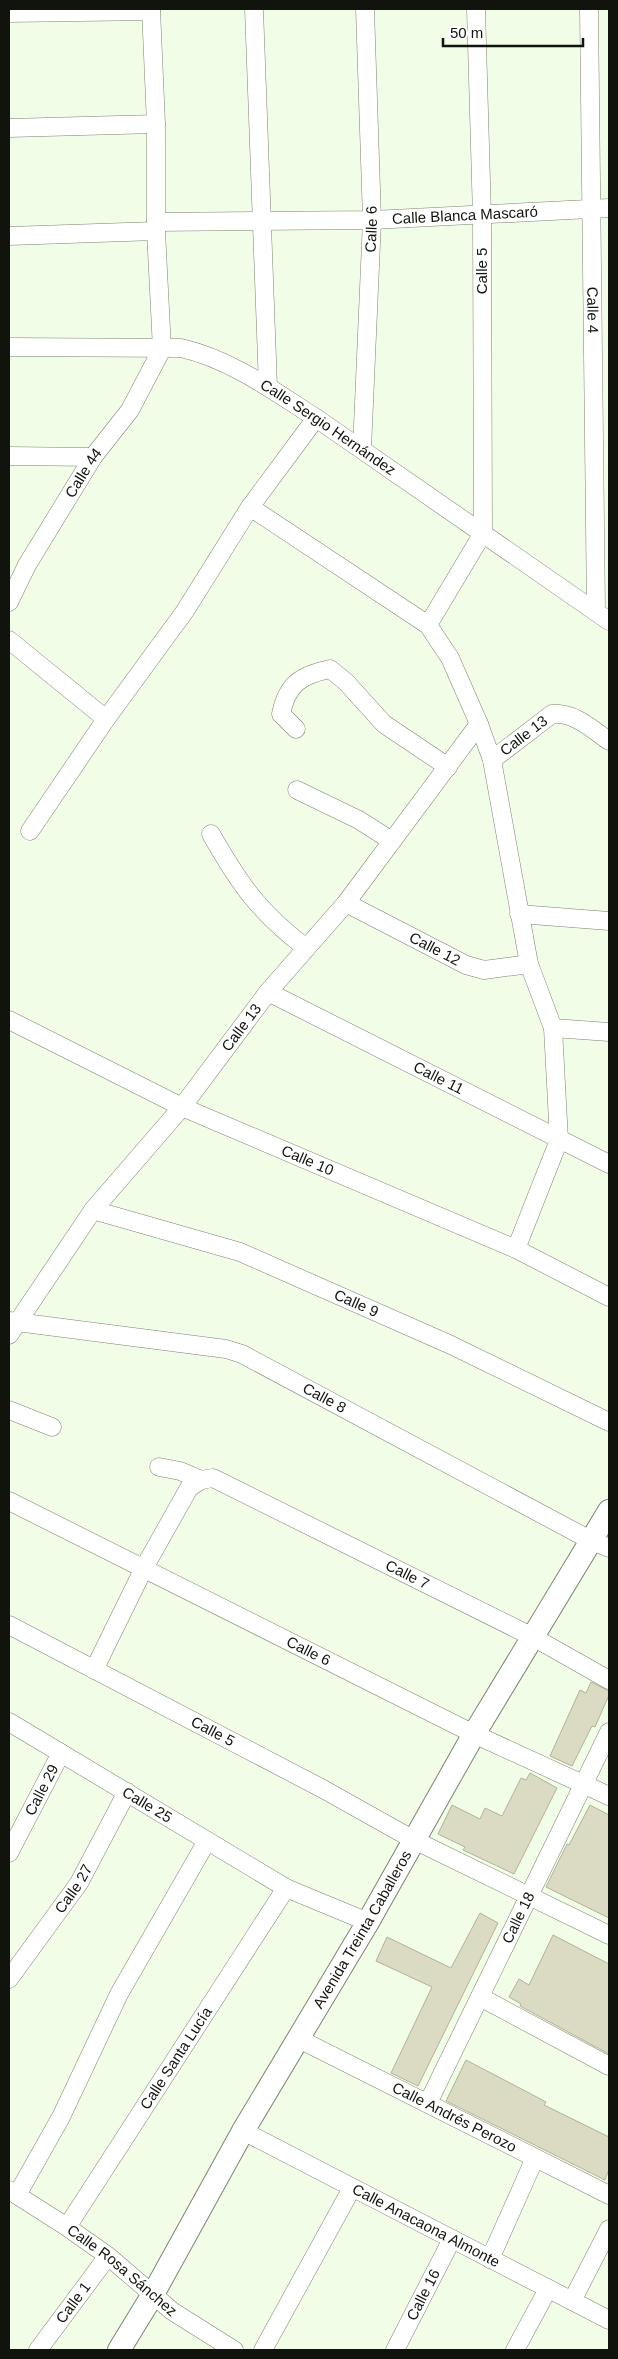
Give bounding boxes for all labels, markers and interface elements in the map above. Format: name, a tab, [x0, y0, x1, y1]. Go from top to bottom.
scale bar	[443, 15, 583, 47]
text: 50 m	[450, 24, 483, 41]
street label: Calle Blanca Mascaró	[392, 203, 538, 227]
street label: Calle 6	[362, 206, 380, 253]
street label: Calle 5	[473, 248, 490, 294]
street label: Calle 4	[584, 287, 602, 333]
street label: Calle Sergio Hernández	[257, 375, 399, 479]
street label: Calle 44	[61, 445, 105, 501]
street label: Calle 13	[496, 712, 550, 759]
street label: Calle 12	[407, 928, 463, 969]
street label: Calle 13	[218, 1000, 264, 1054]
street label: Calle 11	[411, 1058, 467, 1097]
street label: Calle 10	[279, 1141, 336, 1178]
street label: Calle 9	[332, 1286, 381, 1320]
street label: Calle 8	[300, 1379, 349, 1416]
street label: Calle 7	[383, 1556, 432, 1592]
street label: Calle 6	[284, 1633, 333, 1669]
street label: Calle 5	[188, 1713, 238, 1749]
street label: Calle 29	[21, 1761, 62, 1818]
street label: Calle 25	[119, 1783, 175, 1826]
street label: Avenida Treinta Caballeros	[309, 1847, 415, 2011]
street label: Calle 27	[51, 1861, 95, 1916]
street label: Calle 18	[498, 1889, 538, 1946]
street label: Calle Santa Lucía	[136, 2003, 215, 2112]
street label: Calle Andrés Perozo	[390, 2078, 520, 2155]
street label: Calle Anacaona Almonte	[350, 2180, 503, 2270]
street label: Calle Rosa Sánchez	[64, 2221, 181, 2319]
street label: Calle 16	[403, 2266, 443, 2323]
street label: Calle 1	[52, 2279, 94, 2326]

